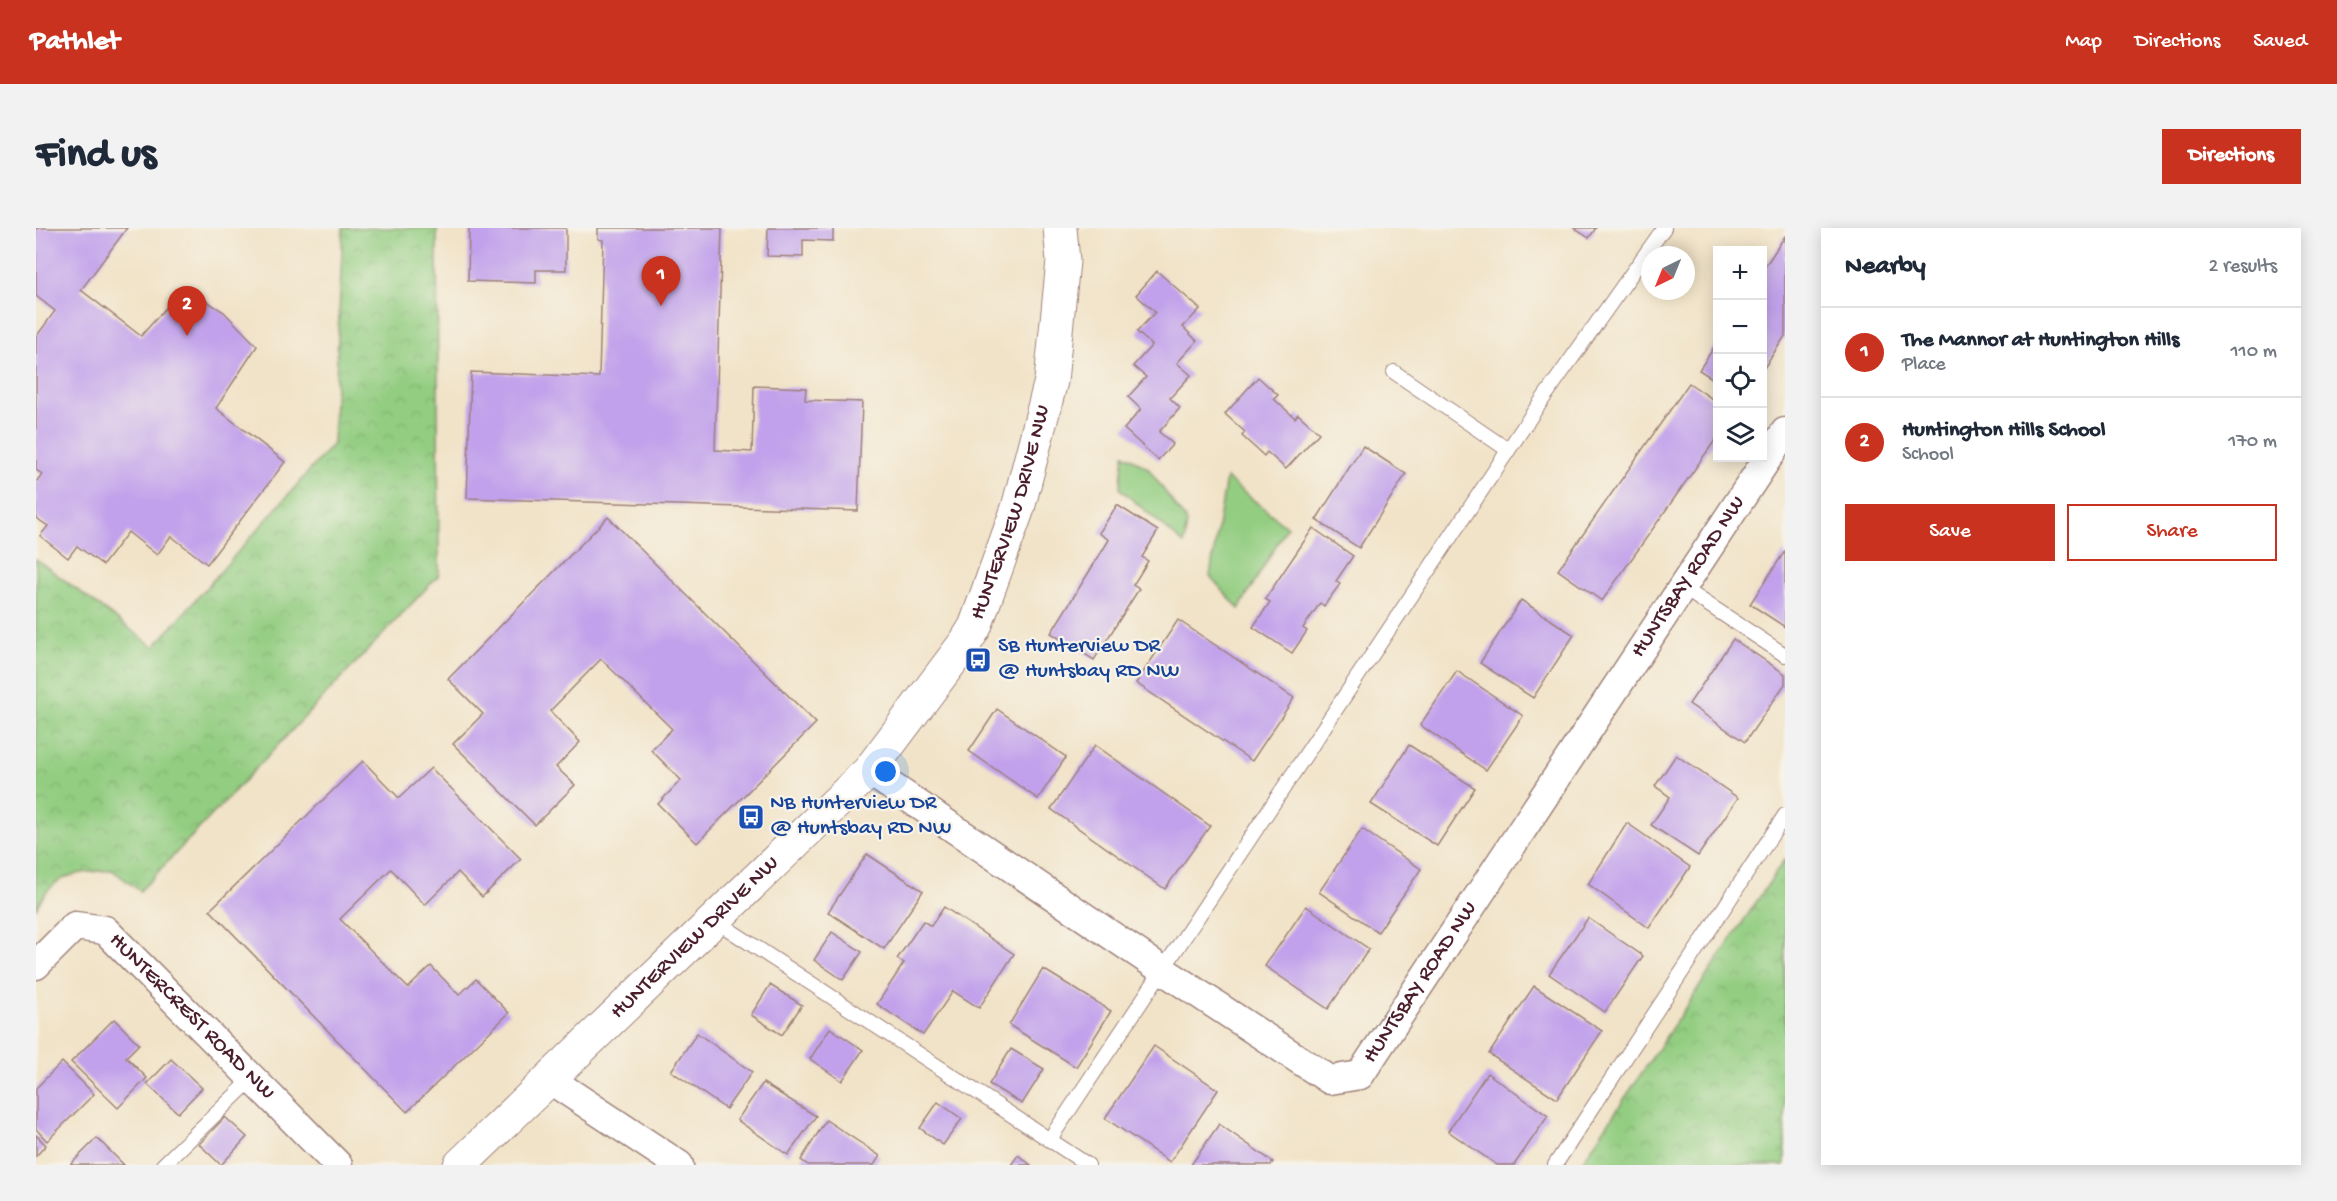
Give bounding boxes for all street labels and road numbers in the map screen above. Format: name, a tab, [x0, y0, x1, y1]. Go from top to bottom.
street label: HUNTERVIEW DRIVE NW	[966, 402, 1057, 624]
street label: HUNTSBAY ROAD NW	[1626, 492, 1752, 663]
street label: HUNTERVIEW DRIVE NW	[606, 851, 785, 1025]
street label: HUNTSBAY ROAD NW	[1358, 897, 1484, 1068]
street label: HUNTERCREST ROAD NW	[103, 928, 280, 1106]

